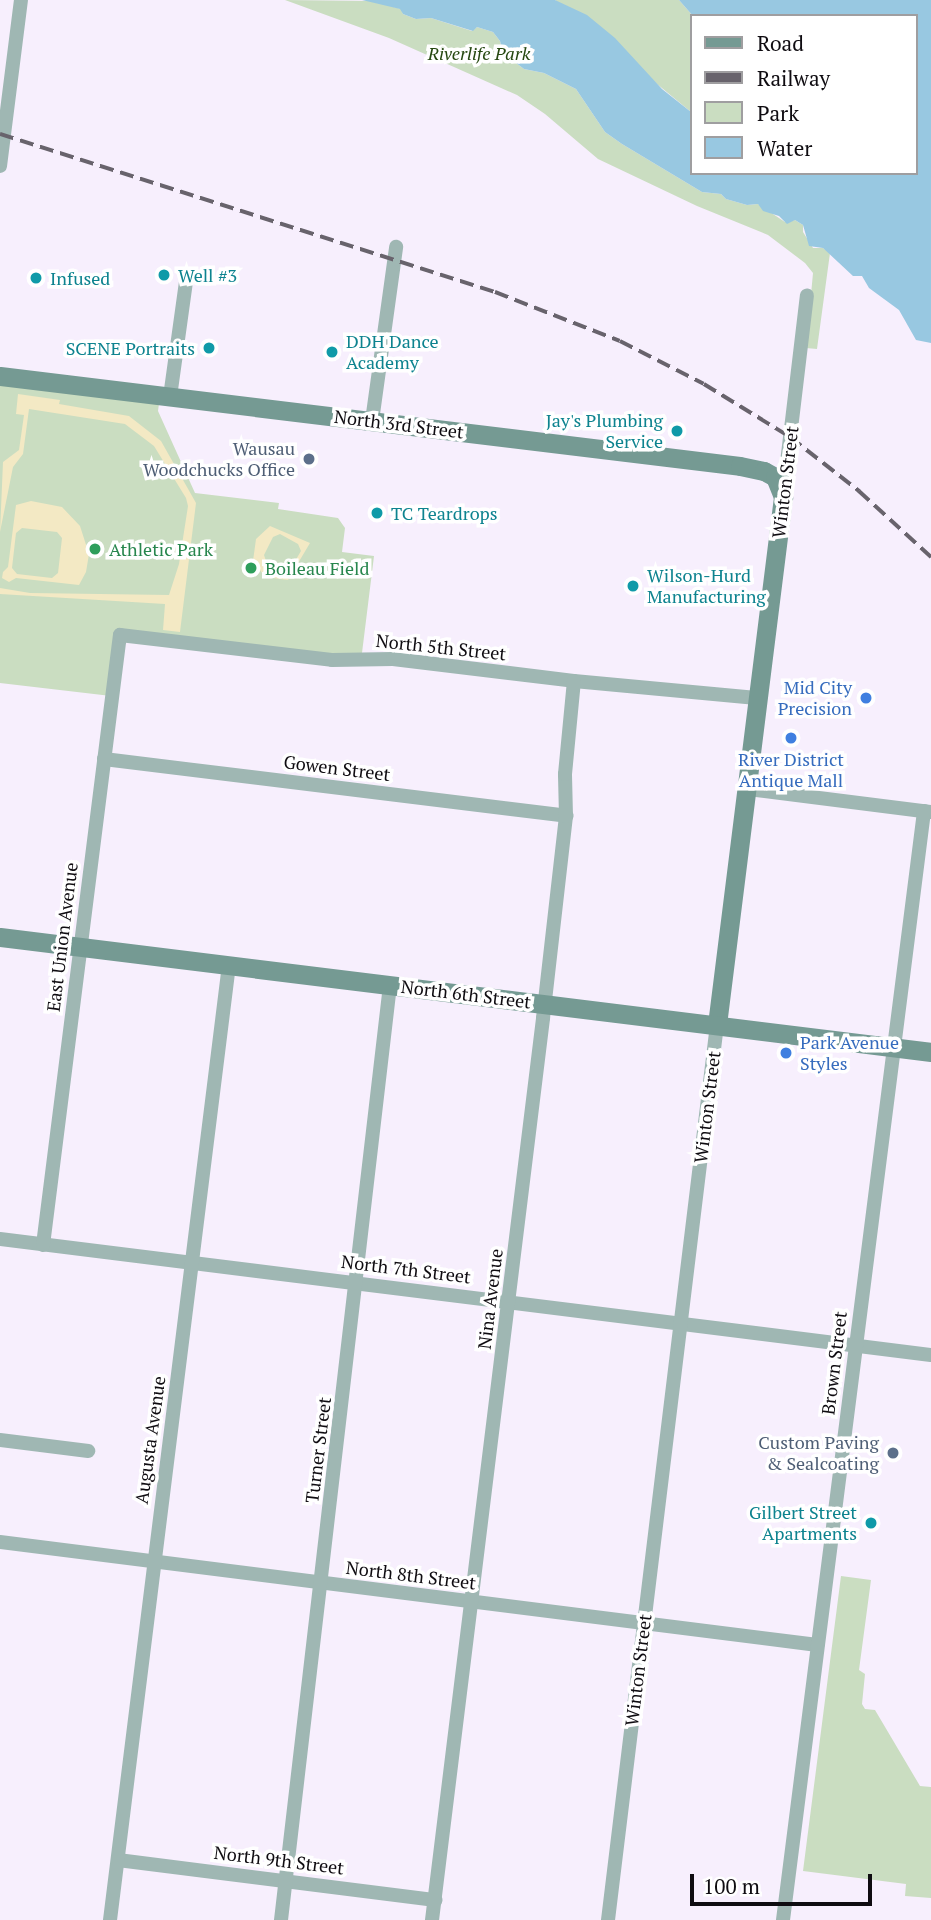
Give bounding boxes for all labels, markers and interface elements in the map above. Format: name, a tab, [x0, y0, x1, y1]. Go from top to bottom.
legend	[690, 14, 917, 175]
text: Road	[757, 29, 804, 57]
park label: Riverlife Park	[428, 42, 530, 64]
text: Railway	[757, 64, 830, 92]
text: Park	[757, 99, 799, 127]
text: Water	[757, 134, 812, 162]
place label: Well #3	[178, 264, 237, 286]
place label: Infused	[50, 267, 110, 289]
marker: Well #3	[156, 267, 172, 283]
marker: Infused	[28, 270, 44, 286]
place label: DDH Dance Academy	[346, 331, 439, 374]
place label: SCENE Portraits	[66, 337, 195, 359]
marker: SCENE Portraits	[201, 340, 217, 356]
marker: DDH Dance Academy	[324, 344, 340, 360]
street label: North 3rd Street	[333, 405, 465, 443]
place label: Jay's Plumbing Service	[546, 410, 663, 452]
marker: Jay's Plumbing Service	[669, 423, 685, 439]
street label: Winton Street	[767, 425, 803, 539]
place label: Wausau Woodchucks Office	[143, 438, 295, 480]
marker: Wausau Woodchucks Office	[301, 451, 317, 467]
place label: TC Teardrops	[391, 502, 498, 524]
marker: TC Teardrops	[369, 505, 385, 521]
place label: Athletic Park	[109, 538, 213, 560]
marker: Athletic Park	[87, 541, 103, 557]
place label: Boileau Field	[265, 557, 369, 579]
marker: Boileau Field	[243, 560, 259, 576]
place label: Wilson-Hurd Manufacturing	[647, 565, 766, 608]
marker: Wilson-Hurd Manufacturing	[625, 578, 641, 594]
street label: North 5th Street	[375, 629, 507, 665]
place label: Mid City Precision	[778, 677, 852, 720]
marker: Mid City Precision	[858, 690, 874, 706]
marker: River District Antique Mall	[783, 730, 799, 746]
place label: River District Antique Mall	[738, 749, 844, 792]
street label: Gowen Street	[283, 751, 391, 785]
street label: East Union Avenue	[42, 861, 82, 1013]
street label: North 6th Street	[400, 975, 532, 1013]
place label: Park Avenue Styles	[800, 1032, 899, 1074]
marker: Park Avenue Styles	[778, 1045, 794, 1061]
street label: Winton Street	[689, 1050, 725, 1164]
street label: Nina Avenue	[473, 1247, 507, 1351]
street label: North 7th Street	[340, 1250, 472, 1288]
street label: Brown Street	[817, 1310, 851, 1416]
street label: Augusta Avenue	[130, 1374, 170, 1506]
street label: Turner Street	[301, 1396, 335, 1504]
place label: Custom Paving & Sealcoating	[758, 1432, 879, 1474]
marker: Custom Paving & Sealcoating	[885, 1445, 901, 1461]
place label: Gilbert Street Apartments	[749, 1502, 857, 1544]
marker: Gilbert Street Apartments	[863, 1515, 879, 1531]
street label: North 8th Street	[345, 1556, 477, 1594]
street label: Winton Street	[620, 1613, 656, 1727]
street label: North 9th Street	[213, 1841, 345, 1879]
scale bar	[693, 1860, 875, 1904]
text: 100 m	[703, 1872, 760, 1900]

